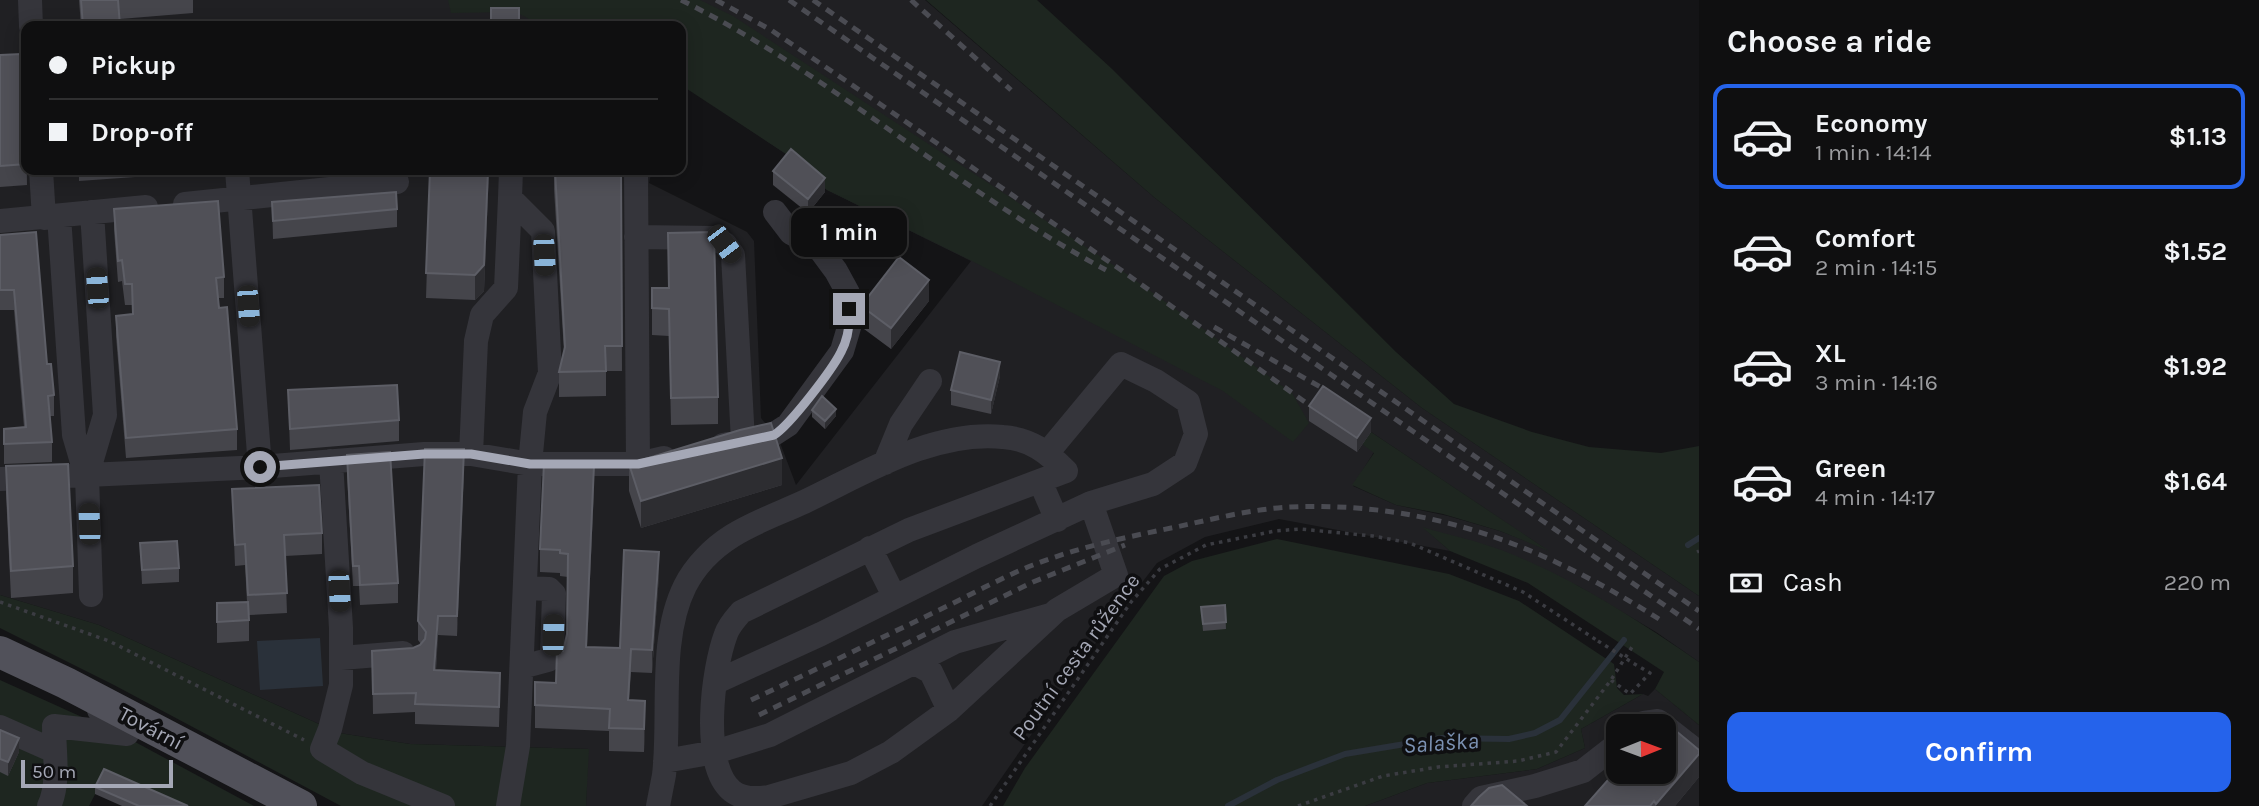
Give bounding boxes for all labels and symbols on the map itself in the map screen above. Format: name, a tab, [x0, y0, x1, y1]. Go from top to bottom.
callout: 1 min	[791, 208, 907, 256]
car	[703, 221, 746, 267]
car	[533, 233, 556, 277]
car	[86, 266, 109, 310]
car	[237, 284, 260, 328]
route end	[833, 293, 865, 325]
route start	[244, 451, 276, 483]
car	[78, 503, 101, 545]
car	[328, 569, 351, 613]
street label: Poutní cesta růžence	[1007, 569, 1145, 745]
car	[542, 614, 565, 656]
street label: Tovární	[115, 701, 188, 755]
north arrow	[1606, 714, 1676, 784]
water label: Salaška	[1402, 727, 1480, 759]
scale bar	[21, 757, 173, 789]

